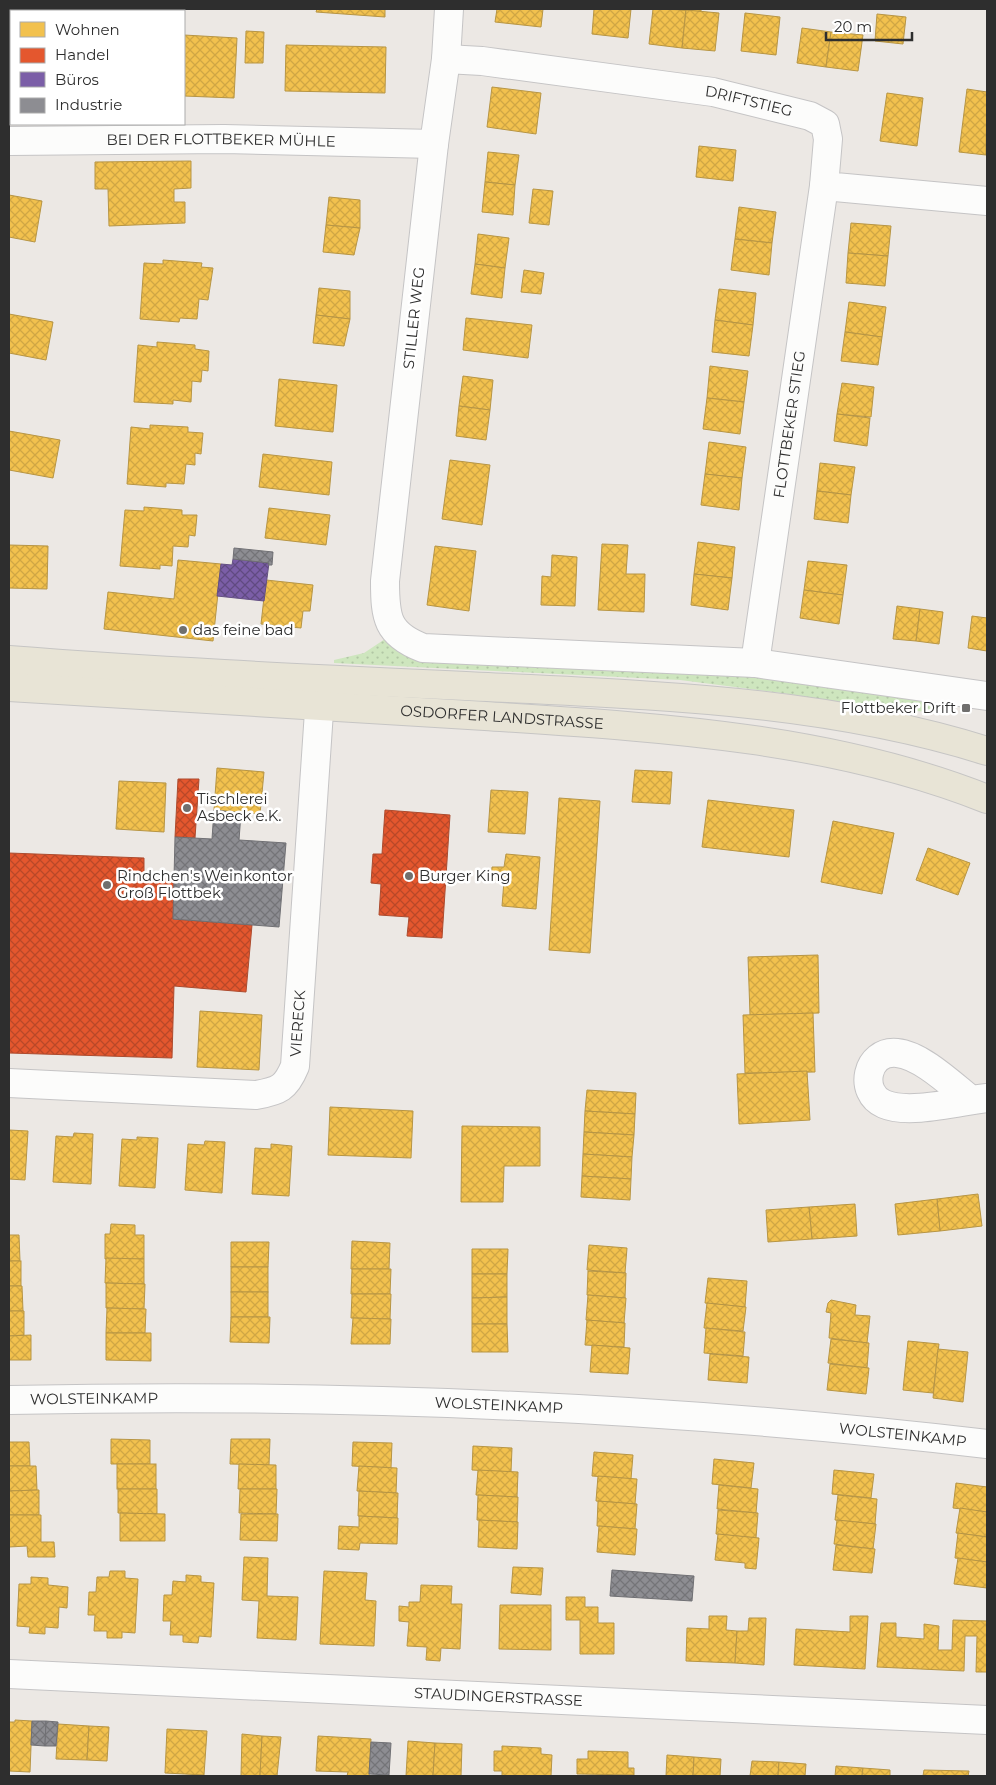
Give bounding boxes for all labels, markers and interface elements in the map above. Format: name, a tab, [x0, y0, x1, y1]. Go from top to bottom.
legend	[10, 10, 185, 125]
scale bar	[826, 10, 912, 42]
text: 20 m	[834, 17, 872, 36]
text: Wohnen	[55, 20, 120, 39]
text: Handel	[55, 45, 109, 64]
text: Büros	[55, 70, 99, 89]
street label: DRIFTSTIEG	[704, 81, 795, 120]
text: Industrie	[55, 95, 122, 114]
street label: BEI DER FLOTTBEKER MÜHLE	[106, 129, 336, 151]
street label: STILLER WEG	[399, 266, 428, 370]
street label: FLOTTBEKER STIEG	[769, 349, 809, 499]
place label: das feine bad	[193, 620, 294, 639]
marker: das feine bad	[177, 624, 189, 636]
place label: Flottbeker Drift	[841, 698, 956, 717]
street label: OSDORFER LANDSTRASSE	[400, 701, 605, 733]
marker: Flottbeker Drift	[960, 702, 972, 714]
place label: Tischlerei Asbeck e.K.	[197, 789, 282, 825]
marker: Tischlerei Asbeck e.K.	[181, 802, 193, 814]
place label: Rindchen's Weinkontor Groß Flottbek	[117, 866, 293, 902]
place label: Burger King	[419, 866, 511, 885]
marker: Burger King	[403, 870, 415, 882]
marker: Rindchen's Weinkontor Groß Flottbek	[101, 879, 113, 891]
street label: VIERECK	[286, 989, 309, 1057]
street label: WOLSTEINKAMP	[30, 1388, 158, 1409]
street label: WOLSTEINKAMP	[434, 1393, 563, 1417]
street label: WOLSTEINKAMP	[838, 1418, 968, 1451]
street label: STAUDINGERSTRASSE	[414, 1683, 583, 1710]

